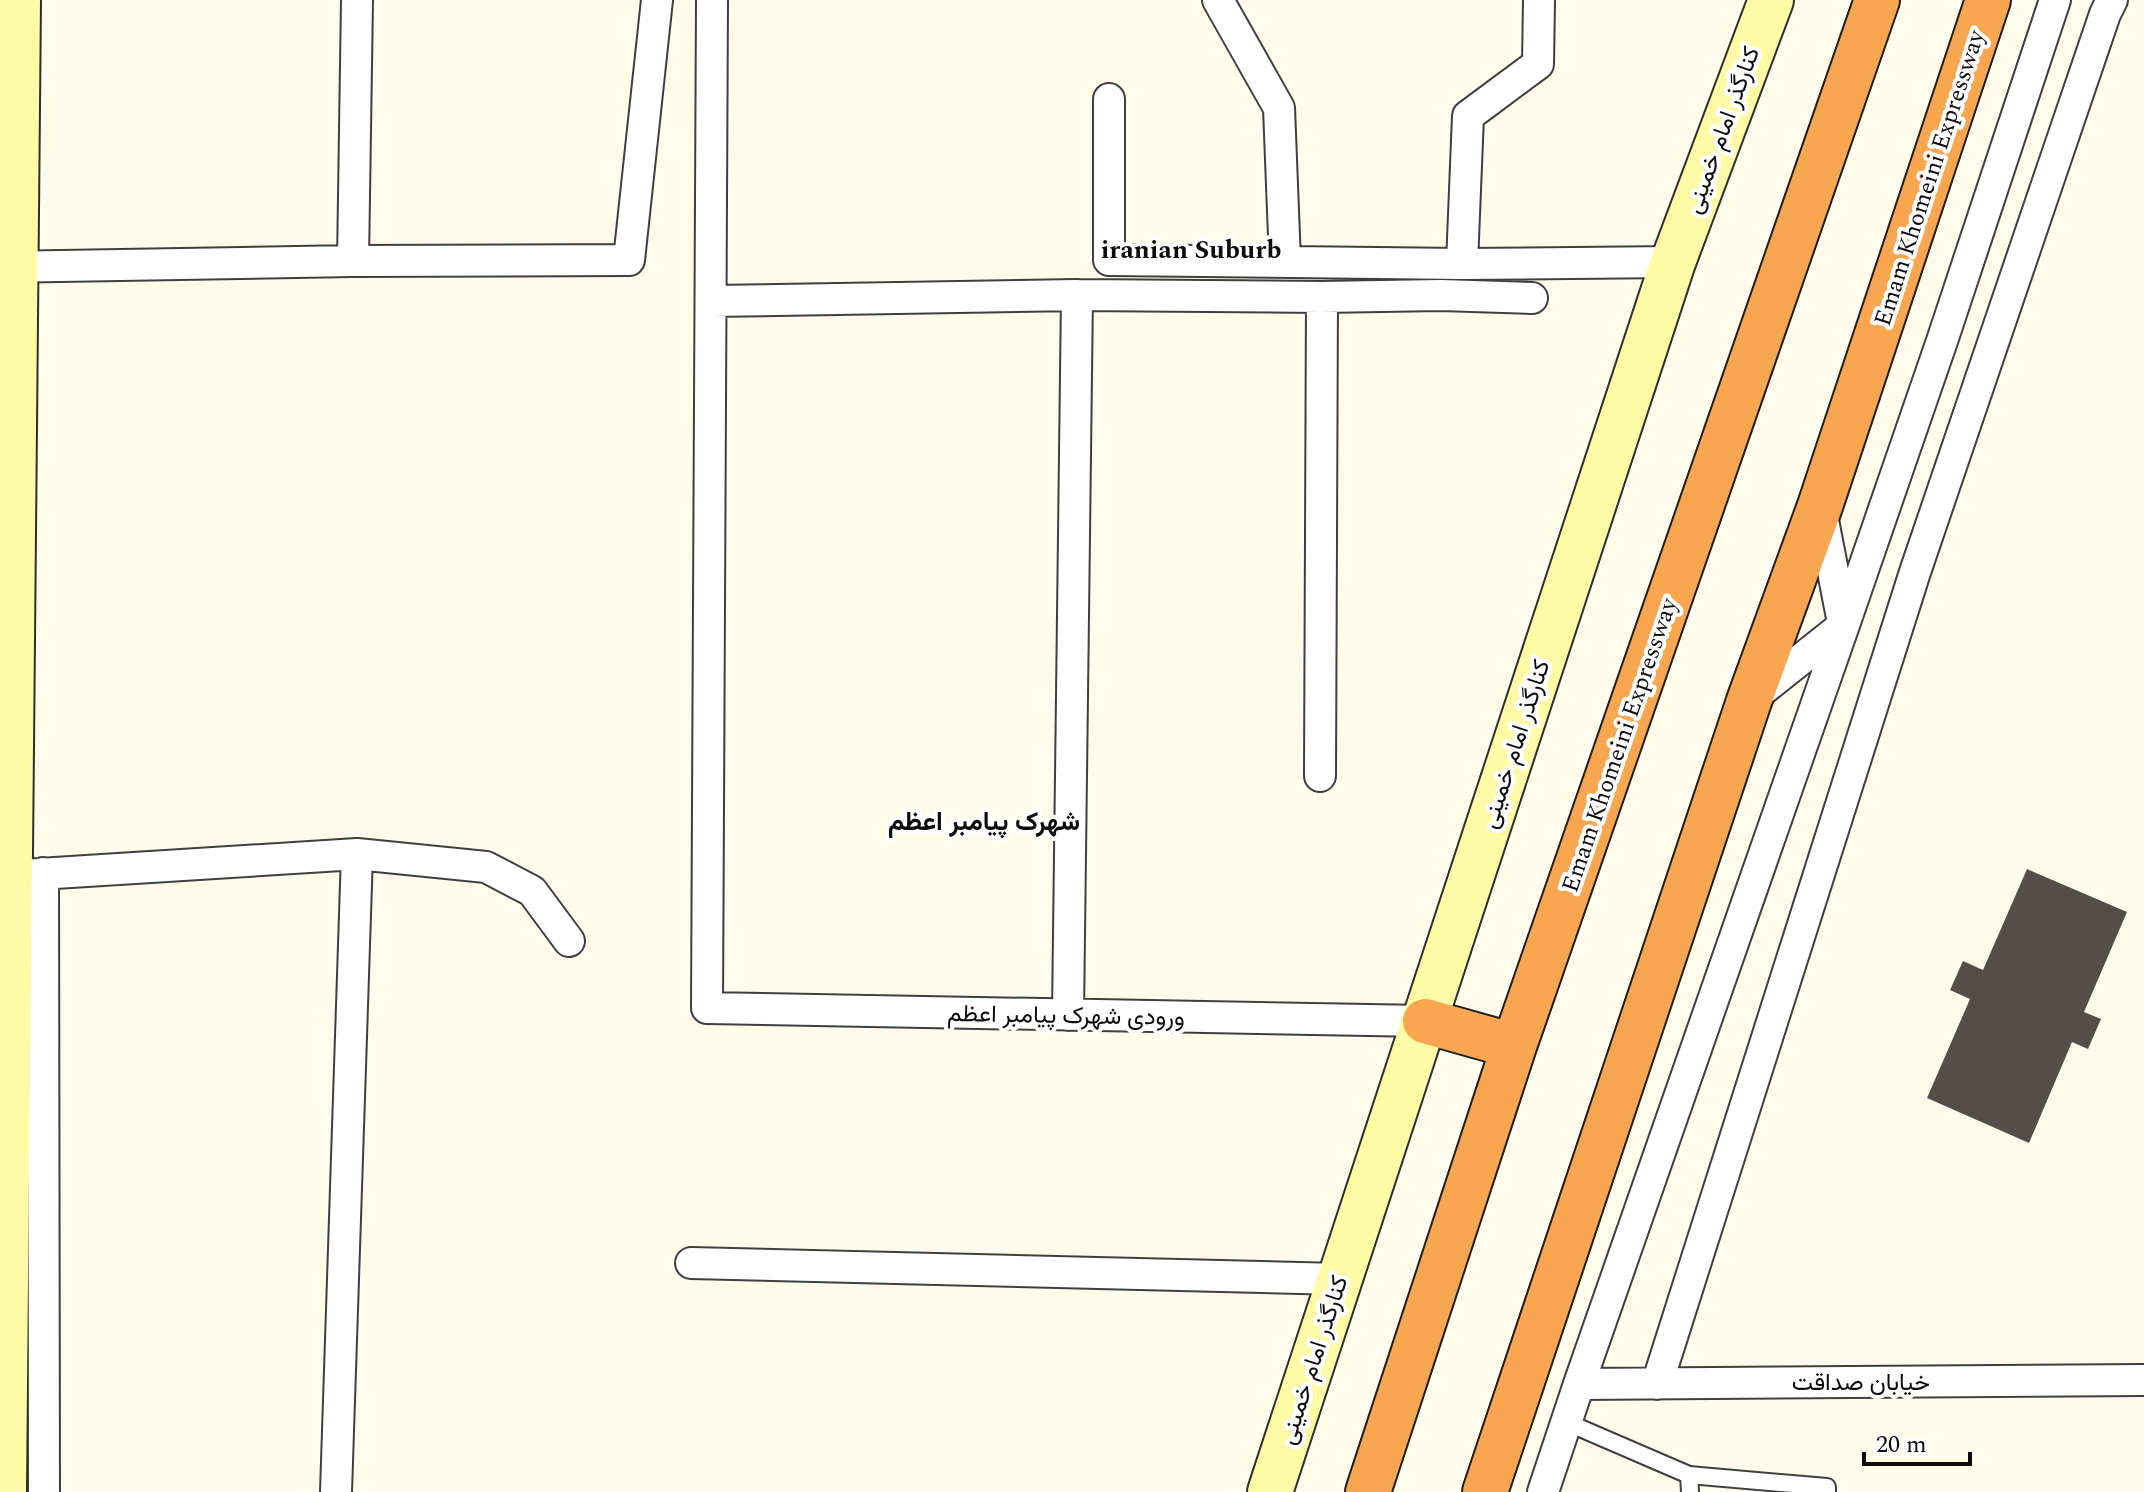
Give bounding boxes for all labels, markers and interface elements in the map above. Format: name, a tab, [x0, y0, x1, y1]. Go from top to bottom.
street label: Emam Khomeini Expressway	[1865, 24, 1995, 331]
street label: کنارگذر امام خمینی	[1676, 42, 1770, 219]
district label: iranian Suburb	[1101, 230, 1281, 270]
street label: Emam Khomeini Expressway	[1553, 592, 1688, 897]
street label: کنارگذر امام خمینی	[1472, 655, 1560, 833]
district label: شهرک پیامبر اعظم	[888, 802, 1080, 842]
street label: ورودی شهرک پیامبر اعظم	[947, 996, 1185, 1036]
street label: کنارگذر امام خمینی	[1270, 1271, 1358, 1449]
street label: خیابان صداقت	[1792, 1365, 1930, 1401]
scale bar	[1864, 1416, 1970, 1466]
text: 20 m	[1876, 1427, 1927, 1463]

